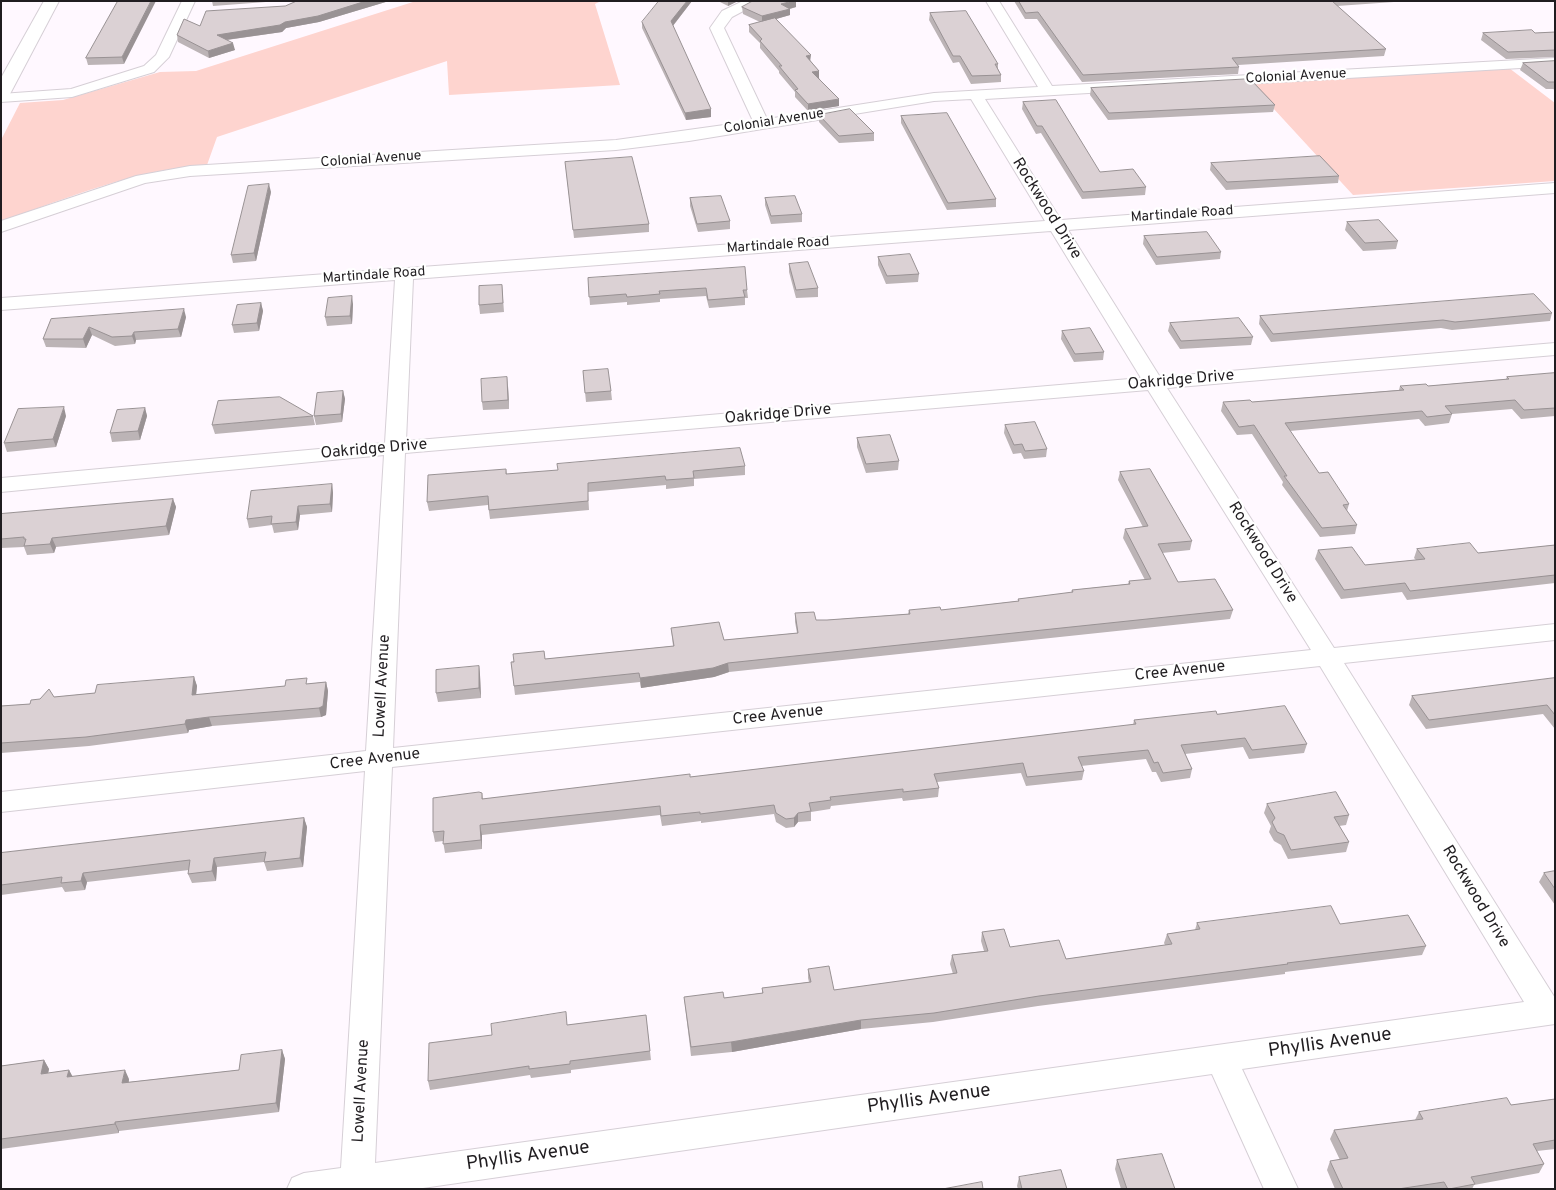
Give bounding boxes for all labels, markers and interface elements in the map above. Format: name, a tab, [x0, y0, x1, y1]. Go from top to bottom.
street label: Colonial Avenue	[1245, 66, 1347, 88]
street label: Colonial Avenue	[723, 106, 825, 138]
street label: Colonial Avenue	[320, 148, 422, 172]
street label: Rockwood Drive	[1007, 155, 1085, 263]
street label: Martindale Road	[1130, 203, 1234, 227]
street label: Martindale Road	[726, 234, 830, 258]
street label: Martindale Road	[322, 264, 426, 288]
street label: Oakridge Drive	[1127, 367, 1235, 395]
street label: Oakridge Drive	[724, 401, 832, 429]
street label: Oakridge Drive	[320, 436, 428, 464]
street label: Rockwood Drive	[1223, 499, 1301, 607]
street label: Lowell Avenue	[371, 634, 395, 738]
street label: Cree Avenue	[1134, 658, 1226, 686]
street label: Cree Avenue	[732, 702, 824, 730]
street label: Cree Avenue	[329, 745, 421, 775]
street label: Rockwood Drive	[1437, 842, 1513, 952]
street label: Phyllis Avenue	[1267, 1024, 1393, 1064]
street label: Lowell Avenue	[350, 1039, 374, 1143]
street label: Phyllis Avenue	[866, 1080, 992, 1120]
street label: Phyllis Avenue	[465, 1137, 591, 1177]

